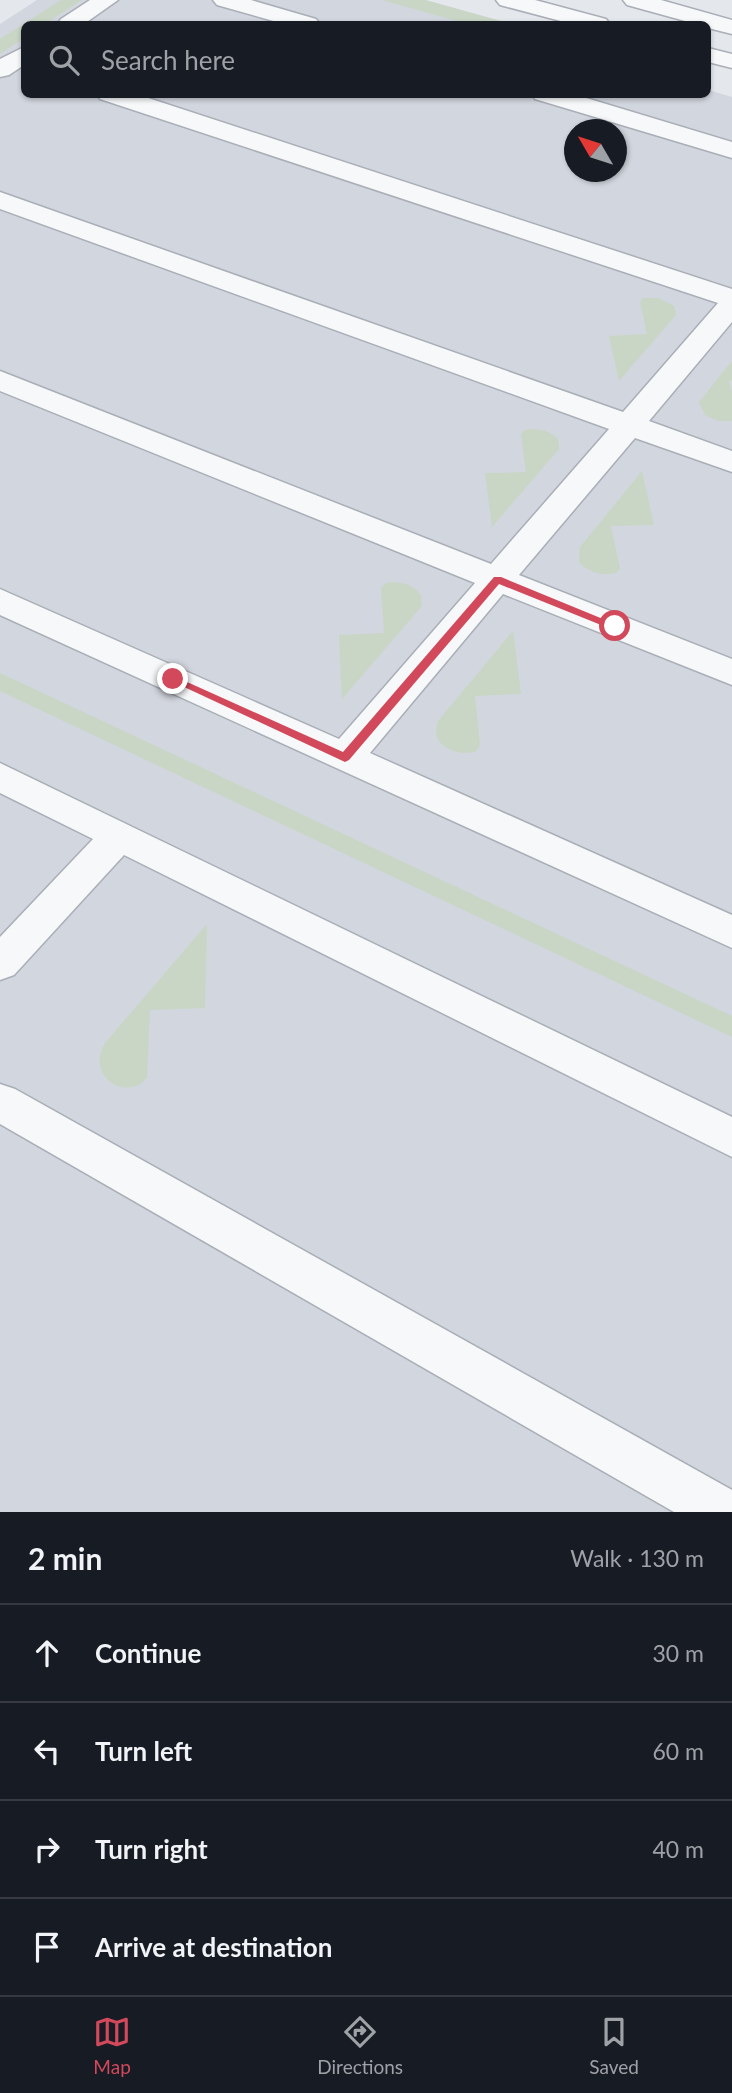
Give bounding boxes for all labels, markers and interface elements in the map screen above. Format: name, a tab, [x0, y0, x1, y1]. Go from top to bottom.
search box	[21, 21, 711, 98]
icon: search	[45, 41, 83, 79]
text: Search here	[101, 44, 235, 76]
north arrow	[564, 119, 627, 182]
route start	[599, 610, 630, 641]
route end	[157, 663, 188, 694]
text: 2 min	[28, 1540, 102, 1576]
text: Walk · 130 m	[570, 1544, 704, 1572]
icon: ahead	[28, 1634, 66, 1672]
text: Continue	[95, 1637, 201, 1669]
text: 30 m	[653, 1639, 704, 1667]
icon: left	[28, 1732, 66, 1770]
text: Turn left	[95, 1735, 192, 1767]
text: 60 m	[653, 1737, 704, 1765]
icon: right	[28, 1830, 66, 1868]
text: Turn right	[95, 1833, 208, 1865]
text: 40 m	[653, 1835, 704, 1863]
icon: arrive	[28, 1928, 66, 1966]
text: Arrive at destination	[95, 1931, 332, 1963]
tab: Map	[93, 2013, 131, 2078]
tab: Directions	[317, 2013, 403, 2078]
tab: Saved	[589, 2013, 639, 2078]

